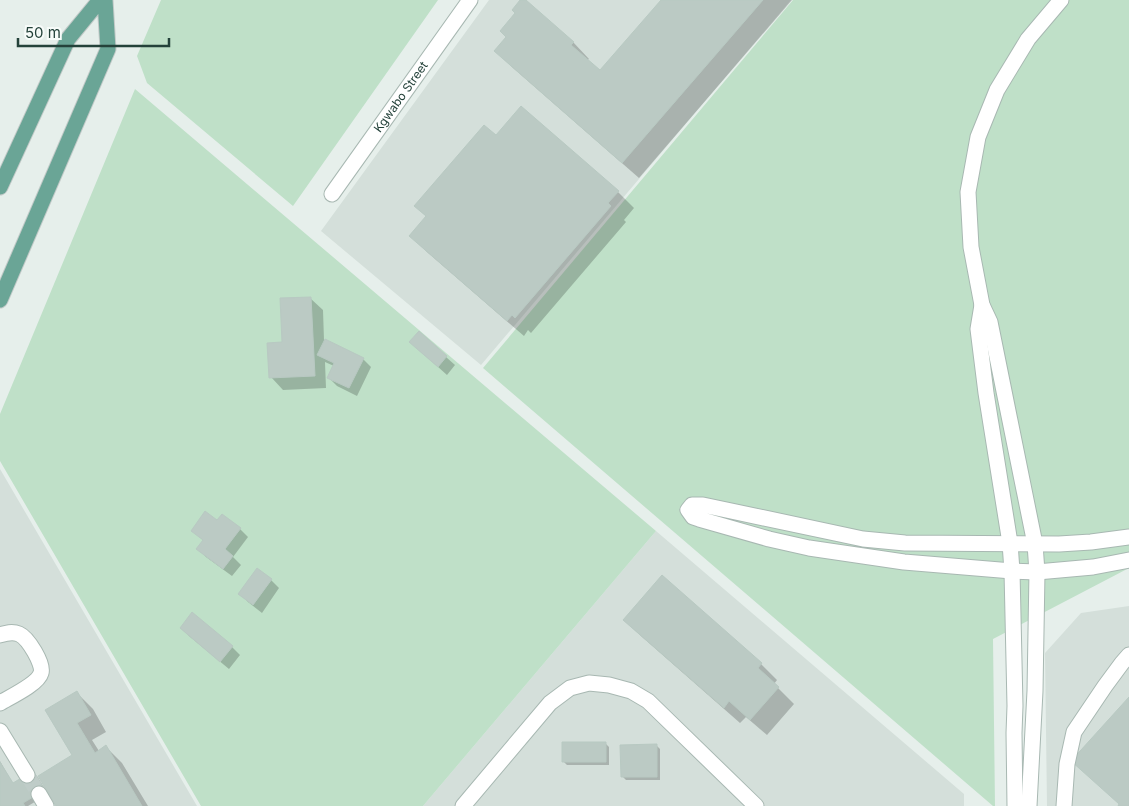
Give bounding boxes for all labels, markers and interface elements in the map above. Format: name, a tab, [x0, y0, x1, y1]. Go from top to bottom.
scale bar	[18, 15, 169, 47]
text: 50 m	[25, 23, 61, 42]
street label: Kgwabo Street	[370, 58, 431, 135]

